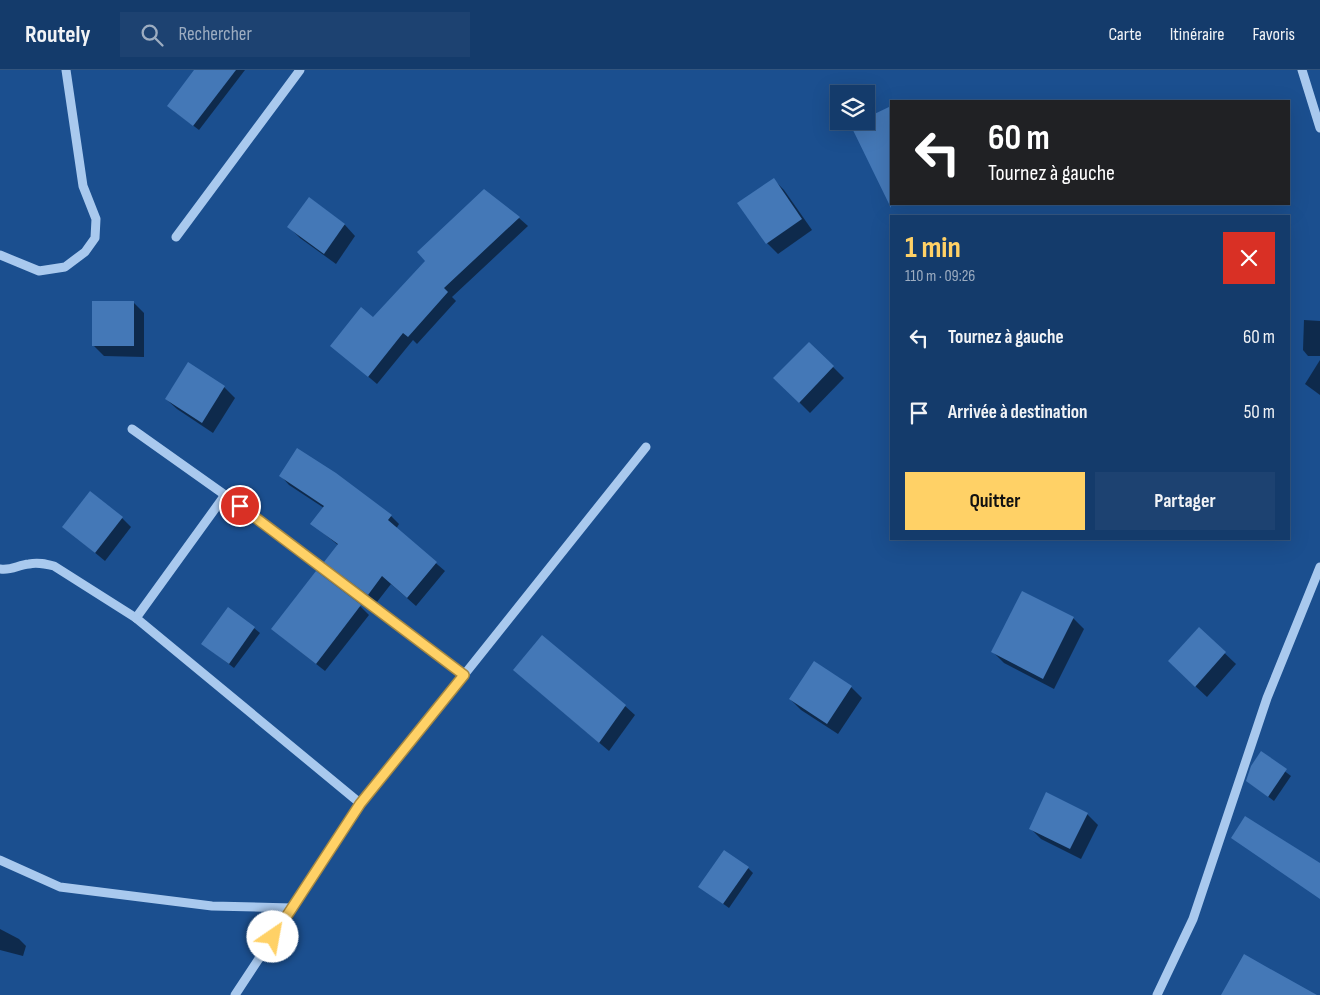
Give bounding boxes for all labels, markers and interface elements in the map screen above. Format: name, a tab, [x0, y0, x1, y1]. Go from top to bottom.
search box	[120, 12, 470, 57]
text: Routely	[25, 20, 90, 49]
icon: search	[138, 21, 166, 49]
text: Rechercher	[178, 23, 252, 46]
text: Carte	[1108, 24, 1142, 45]
text: Itinéraire	[1170, 24, 1224, 45]
text: Favoris	[1252, 24, 1295, 45]
map controls	[830, 85, 875, 130]
button: layers	[830, 85, 875, 130]
text: 60 m	[988, 117, 1050, 160]
icon: left	[905, 120, 970, 185]
text: Tournez à gauche	[988, 160, 1115, 187]
text: 1 min	[905, 230, 961, 266]
button: close	[1223, 232, 1275, 284]
text: 110 m · 09:26	[905, 267, 975, 286]
icon: left	[905, 324, 933, 352]
text: Tournez à gauche	[948, 326, 1064, 349]
text: 60 m	[1243, 326, 1275, 349]
icon: arrive	[905, 399, 933, 427]
text: Arrivée à destination	[948, 401, 1088, 424]
text: 50 m	[1244, 401, 1275, 424]
button: Quitter	[905, 472, 1085, 530]
button: Partager	[1095, 472, 1275, 530]
pin	[219, 485, 261, 527]
icon: arrive	[226, 492, 254, 520]
position arrow	[246, 910, 298, 962]

